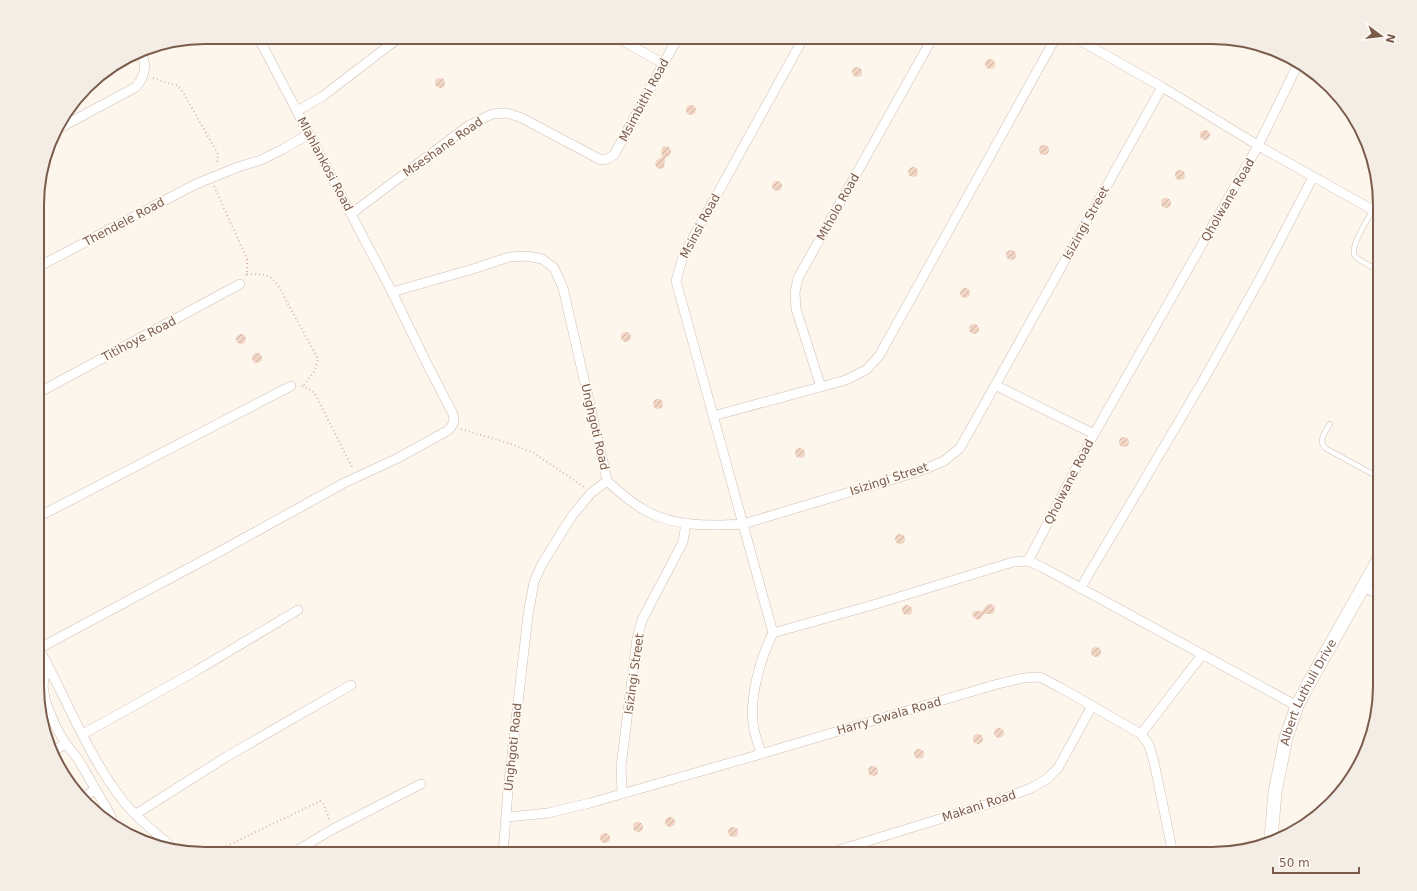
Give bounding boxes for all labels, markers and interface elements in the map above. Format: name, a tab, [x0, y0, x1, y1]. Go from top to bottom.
north arrow	[1361, 16, 1401, 56]
text: N	[1383, 32, 1398, 45]
street label: Msimbithi Road	[616, 56, 672, 144]
street label: Mseshane Road	[400, 114, 486, 180]
street label: Mlahlankosi Road	[294, 115, 356, 213]
street label: Qholwane Road	[1198, 156, 1258, 244]
street label: Mtholo Road	[814, 171, 862, 243]
street label: Isizingi Street	[1060, 184, 1112, 262]
street label: Msinsi Road	[677, 191, 723, 261]
street label: Thendele Road	[80, 195, 167, 250]
street label: Titihoye Road	[99, 314, 178, 365]
street label: Unghgoti Road	[578, 382, 612, 472]
street label: Qholwane Road	[1041, 437, 1097, 527]
street label: Isizingi Street	[848, 460, 930, 498]
street label: Isizingi Street	[621, 632, 647, 715]
street label: Albert Luthuli Drive	[1278, 637, 1339, 747]
street label: Harry Gwala Road	[835, 694, 943, 738]
street label: Unghgoti Road	[501, 702, 525, 792]
street label: Makani Road	[940, 787, 1018, 825]
scale bar	[1273, 849, 1359, 875]
text: 50 m	[1279, 856, 1310, 870]

